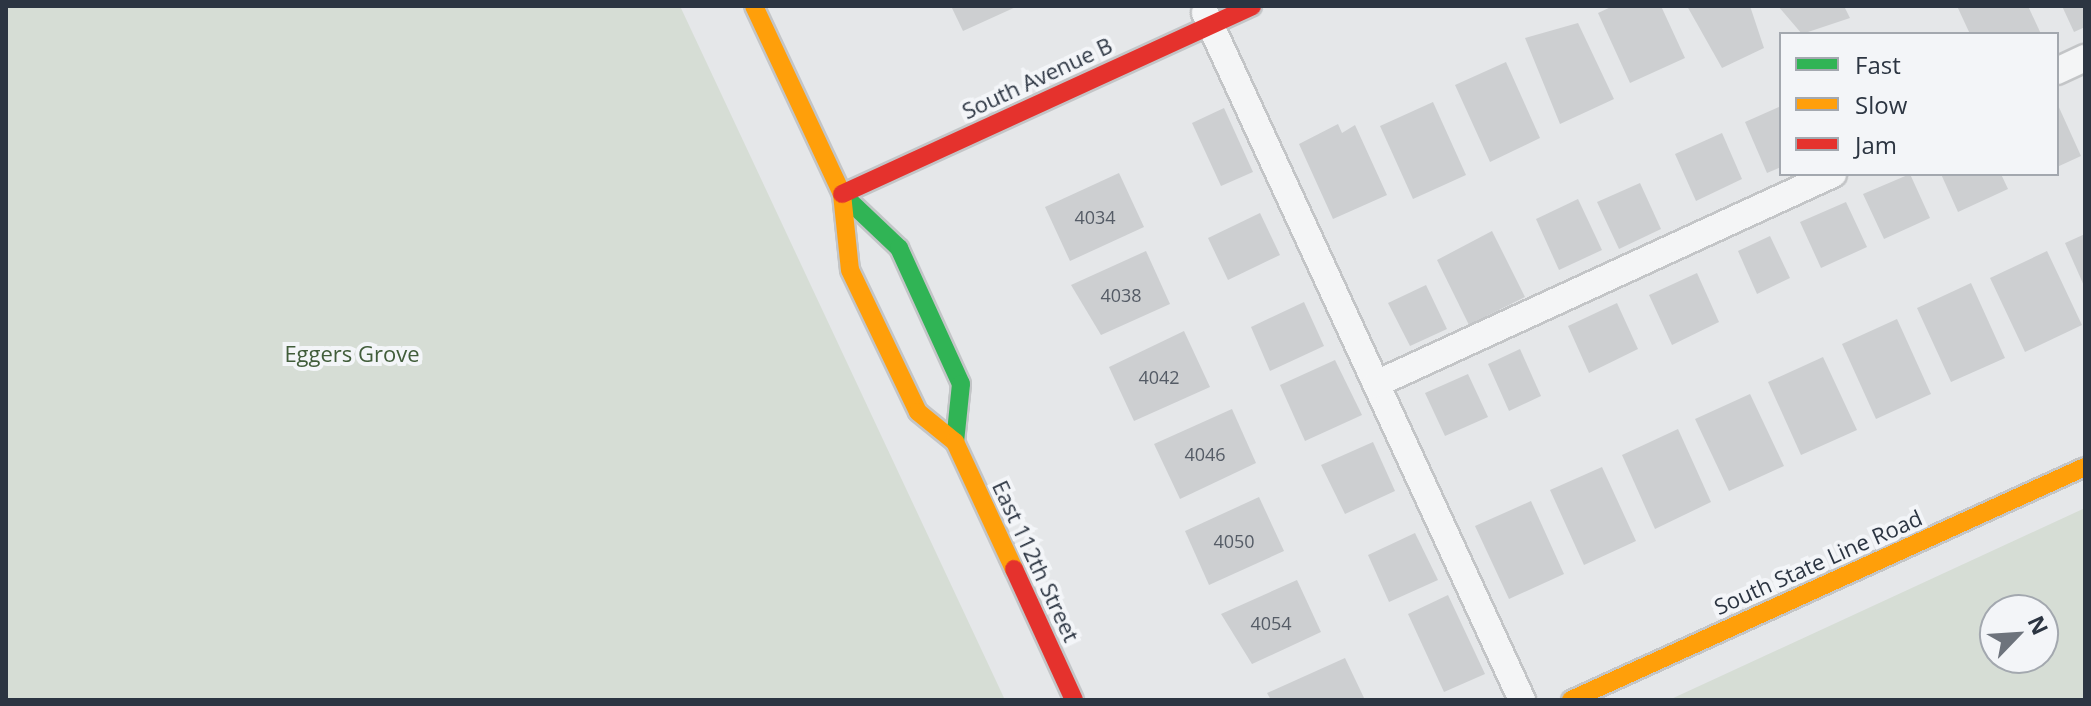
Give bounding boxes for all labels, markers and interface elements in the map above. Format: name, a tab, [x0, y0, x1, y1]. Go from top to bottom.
street label: South Avenue B	[958, 32, 1116, 124]
legend	[1779, 32, 2059, 176]
text: Fast	[1855, 48, 1901, 81]
text: Slow	[1855, 88, 1907, 121]
text: Jam	[1855, 128, 1897, 161]
house number: 4034	[1074, 206, 1116, 228]
house number: 4038	[1100, 284, 1142, 306]
park label: Eggers Grove	[284, 341, 420, 367]
house number: 4042	[1138, 366, 1180, 388]
house number: 4046	[1184, 443, 1226, 465]
street label: East 112th Street	[987, 476, 1085, 646]
street label: South State Line Road	[1710, 504, 1926, 620]
house number: 4050	[1213, 530, 1255, 552]
north arrow	[1979, 594, 2059, 674]
text: N	[2022, 610, 2056, 639]
house number: 4054	[1250, 612, 1292, 634]

